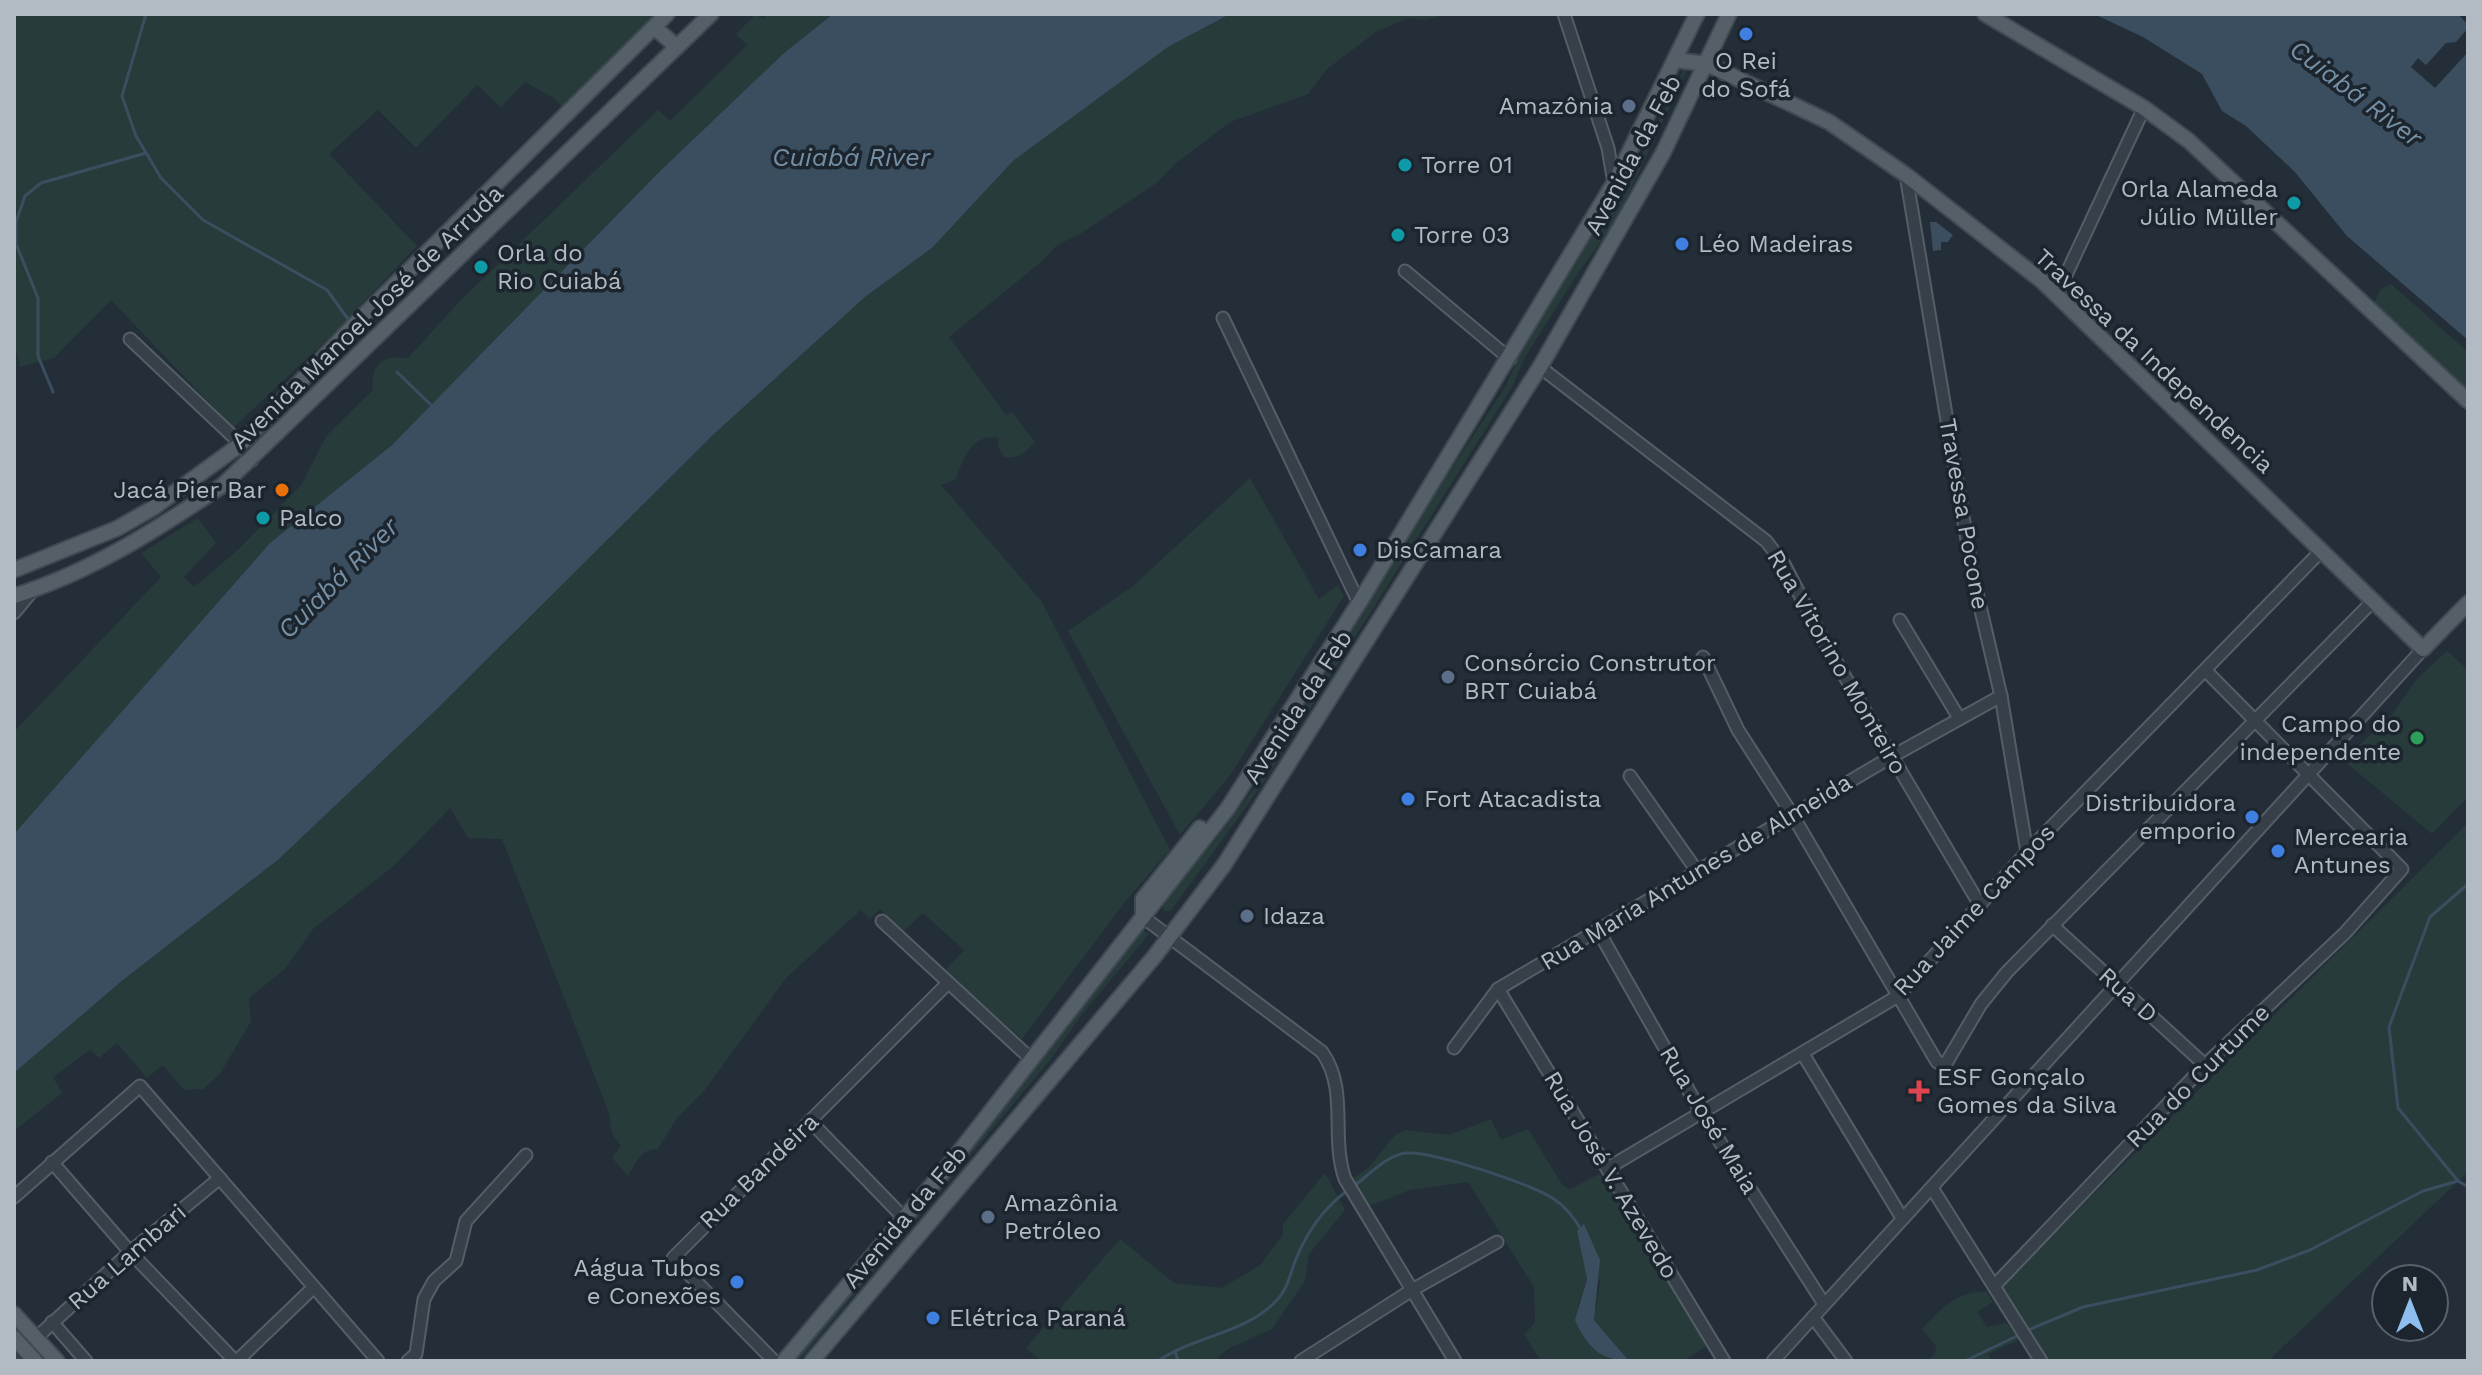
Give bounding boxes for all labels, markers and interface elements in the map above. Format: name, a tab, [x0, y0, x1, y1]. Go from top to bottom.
marker: O Rei do Sofá	[1737, 25, 1755, 43]
water label: Cuiabá River	[2284, 33, 2429, 153]
place label: O Rei do Sofá	[1701, 47, 1791, 103]
street label: Avenida da Feb	[1579, 70, 1687, 240]
place label: Amazônia	[1499, 92, 1613, 120]
marker: Amazônia	[1620, 97, 1638, 115]
water label: Cuiabá River	[772, 142, 931, 172]
place label: Torre 01	[1421, 151, 1513, 179]
marker: Torre 01	[1396, 156, 1414, 174]
place label: Orla Alameda Júlio Müller	[2121, 175, 2278, 231]
street label: Avenida Manoel José de Arruda	[225, 179, 509, 455]
marker: Orla Alameda Júlio Müller	[2285, 194, 2303, 212]
place label: Torre 03	[1414, 221, 1510, 249]
marker: Torre 03	[1389, 226, 1407, 244]
place label: Léo Madeiras	[1698, 230, 1853, 258]
marker: Léo Madeiras	[1673, 235, 1691, 253]
place label: Orla do Rio Cuiabá	[497, 239, 622, 295]
street label: Travessa da Independencia	[2029, 243, 2279, 479]
marker: Orla do Rio Cuiabá	[472, 258, 490, 276]
street label: Travessa Pocone	[1933, 416, 1995, 612]
place label: Jacá Pier Bar	[113, 476, 266, 504]
marker: Jacá Pier Bar	[273, 481, 291, 499]
place label: Palco	[279, 504, 342, 532]
marker: Palco	[254, 509, 272, 527]
water label: Cuiabá River	[272, 511, 405, 644]
place label: DisCamara	[1376, 536, 1502, 564]
marker: DisCamara	[1351, 541, 1369, 559]
street label: Rua Vitorino Monteiro	[1761, 545, 1913, 779]
street label: Avenida da Feb	[1238, 625, 1358, 789]
place label: Consórcio Construtor BRT Cuiabá	[1464, 649, 1716, 705]
marker: Consórcio Construtor BRT Cuiabá	[1439, 668, 1457, 686]
place label: Campo do independente	[2240, 710, 2401, 766]
marker: Campo do independente	[2408, 729, 2426, 747]
street label: Rua Maria Antunes de Almeida	[1535, 768, 1857, 976]
place label: Fort Atacadista	[1424, 785, 1601, 813]
place label: Distribuidora emporio	[2085, 789, 2236, 845]
marker: Fort Atacadista	[1399, 790, 1417, 808]
marker: Distribuidora emporio	[2243, 808, 2261, 826]
street label: Rua Jaime Campos	[1887, 818, 2061, 1002]
place label: Mercearia Antunes	[2294, 823, 2408, 879]
marker: Mercearia Antunes	[2269, 842, 2287, 860]
place label: Idaza	[1263, 902, 1325, 930]
marker: Idaza	[1238, 907, 1256, 925]
street label: Rua D	[2093, 962, 2163, 1028]
street label: Rua do Curtume	[2120, 998, 2276, 1154]
street label: Rua José Maia	[1654, 1041, 1764, 1199]
place label: ESF Gonçalo Gomes da Silva	[1937, 1063, 2117, 1119]
street label: Rua José V. Azevedo	[1538, 1066, 1684, 1284]
marker: ESF Gonçalo Gomes da Silva	[1908, 1080, 1930, 1102]
street label: Rua Bandeira	[694, 1107, 824, 1235]
street label: Avenida da Feb	[837, 1140, 973, 1294]
place label: Amazônia Petróleo	[1004, 1189, 1118, 1245]
street label: Rua Lambari	[62, 1198, 192, 1316]
marker: Amazônia Petróleo	[979, 1208, 997, 1226]
place label: Aágua Tubos e Conexões	[574, 1254, 721, 1310]
north arrow	[2370, 1263, 2450, 1343]
text: N	[2402, 1271, 2418, 1296]
marker: Aágua Tubos e Conexões	[728, 1273, 746, 1291]
place label: Elétrica Paraná	[949, 1304, 1126, 1332]
marker: Elétrica Paraná	[924, 1309, 942, 1327]

